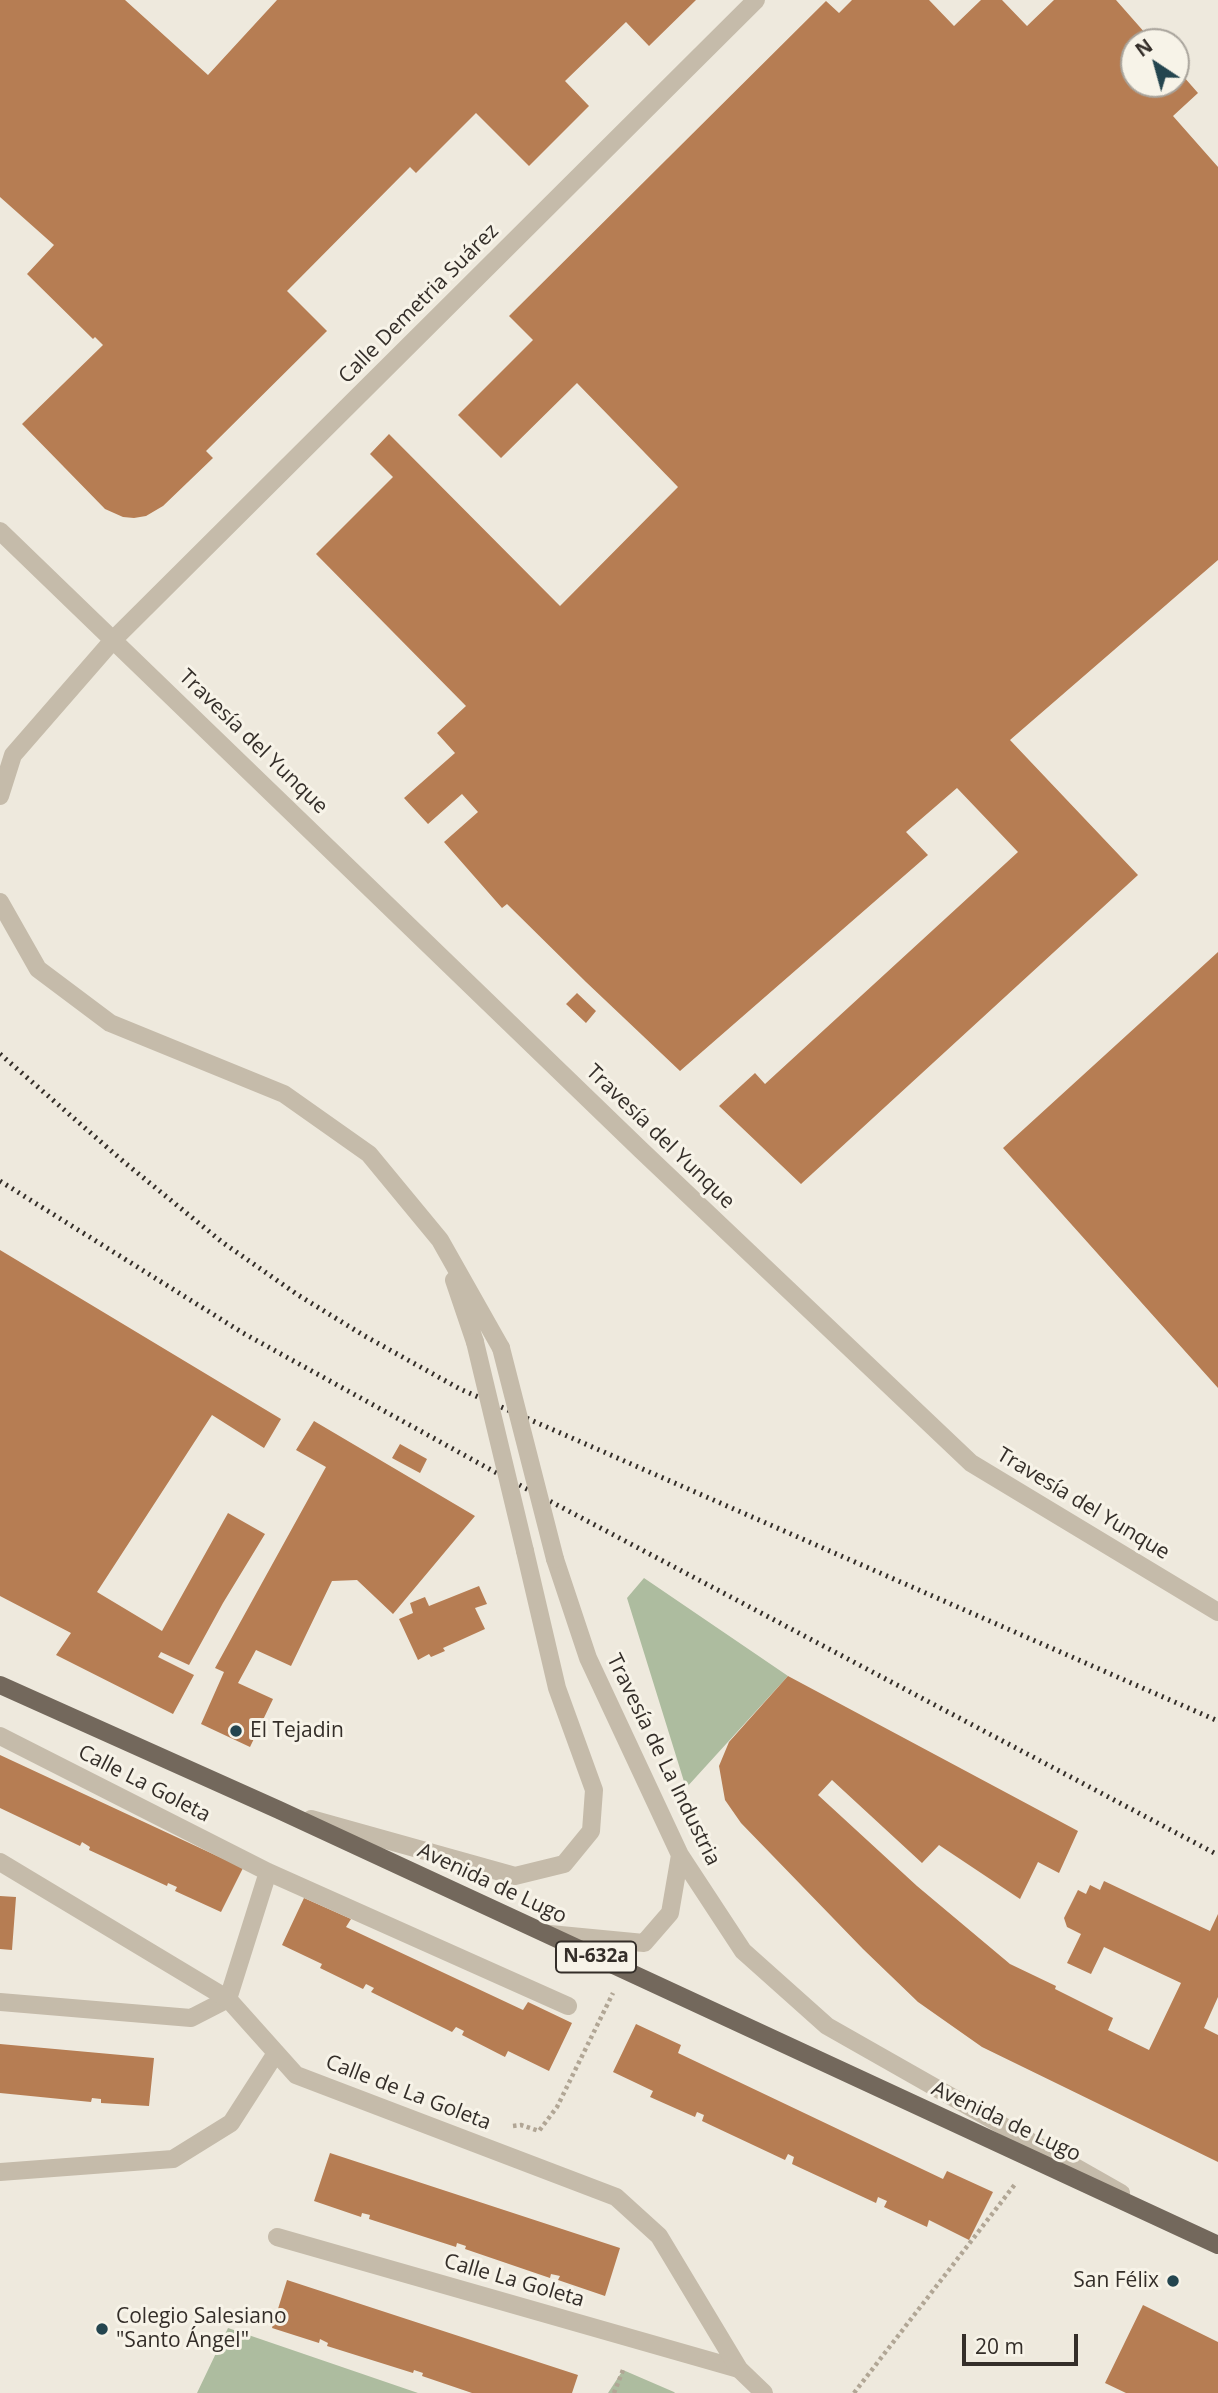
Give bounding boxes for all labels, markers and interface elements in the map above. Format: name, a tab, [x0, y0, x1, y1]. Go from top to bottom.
north arrow	[1120, 28, 1190, 98]
text: N	[1130, 33, 1158, 63]
street label: Calle Demetria Suárez	[334, 219, 504, 389]
street label: Travesía del Yunque	[173, 665, 333, 819]
street label: Travesía del Yunque	[580, 1060, 740, 1214]
street label: Travesía del Yunque	[992, 1442, 1174, 1566]
street label: Travesía de La Industria	[601, 1650, 725, 1870]
place label: El Tejadin	[250, 1718, 344, 1744]
marker: El Tejadin	[228, 1723, 244, 1739]
street label: Calle La Goleta	[74, 1740, 214, 1828]
street label: Avenida de Lugo	[413, 1838, 571, 1930]
road number: N-632a	[556, 1941, 636, 1972]
street label: Calle de La Goleta	[322, 2050, 494, 2136]
street label: Avenida de Lugo	[927, 2076, 1085, 2168]
street label: Calle La Goleta	[441, 2249, 587, 2313]
place label: San Félix	[1073, 2268, 1159, 2294]
marker: San Félix	[1165, 2273, 1181, 2289]
place label: Colegio Salesiano "Santo Ángel"	[116, 2304, 287, 2354]
scale bar	[966, 2320, 1082, 2364]
marker: Colegio Salesiano "Santo Ángel"	[94, 2321, 110, 2337]
text: 20 m	[975, 2332, 1024, 2360]

